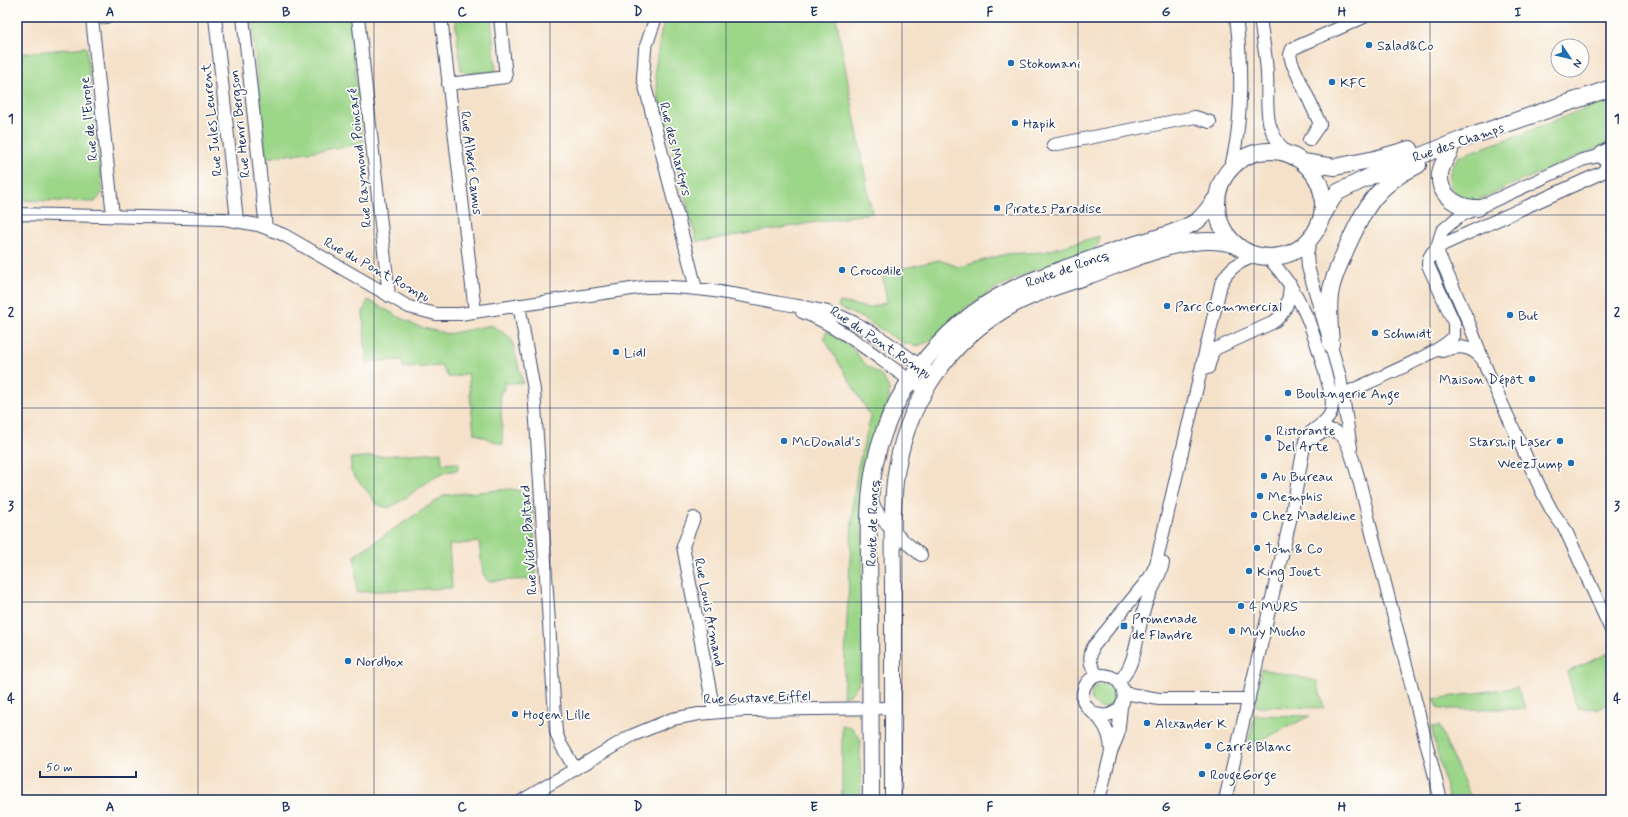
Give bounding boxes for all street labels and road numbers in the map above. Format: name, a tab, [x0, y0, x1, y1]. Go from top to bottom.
street label: Rue Jules Leurent	[197, 62, 227, 177]
street label: Rue Henri Bergson	[225, 69, 256, 179]
street label: Rue de l'Europe	[76, 76, 102, 162]
street label: Rue Raymond Poincaré	[344, 87, 376, 229]
street label: Rue des Martyrs	[655, 100, 695, 198]
street label: Rue Albert Camus	[456, 110, 486, 216]
street label: Rue des Champs	[1410, 119, 1506, 167]
street label: Rue du Pont Rompu	[320, 233, 433, 307]
street label: Route de Roncq	[1023, 245, 1112, 292]
street label: Rue du Pont Rompu	[826, 302, 935, 384]
street label: Route de Roncq	[862, 479, 884, 567]
street label: Rue Victor Baltard	[516, 484, 542, 596]
street label: Rue Louis Armand	[690, 557, 728, 668]
street label: Rue Gustave Eiffel	[703, 687, 811, 709]

